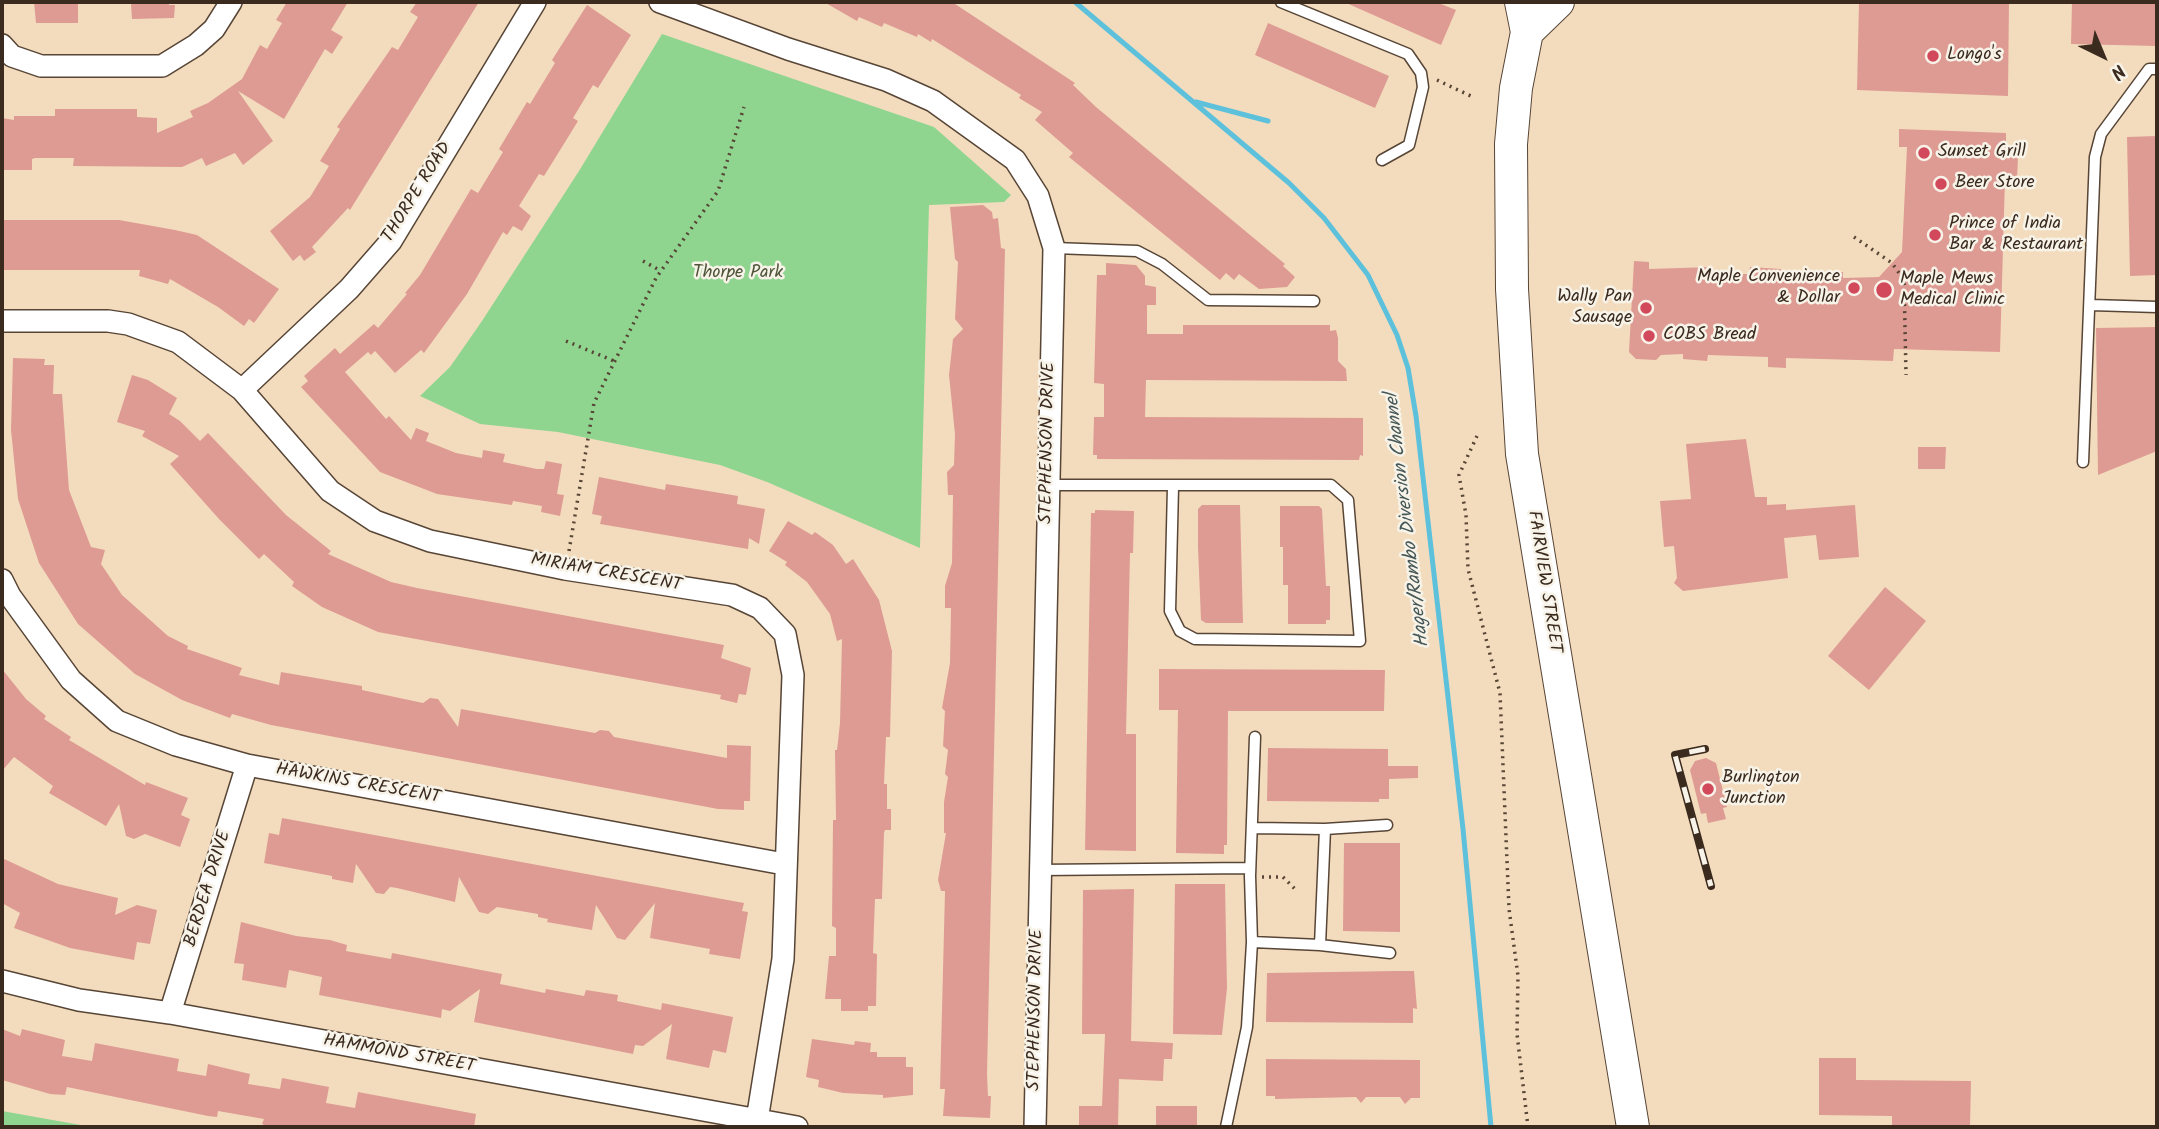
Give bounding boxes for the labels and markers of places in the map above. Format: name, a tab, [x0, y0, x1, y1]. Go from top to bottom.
place label: Longo's	[1947, 45, 2002, 67]
marker: Longo's	[1925, 48, 1941, 64]
place label: Sunset Grill	[1938, 142, 2026, 164]
marker: Sunset Grill	[1916, 145, 1932, 161]
place label: Beer Store	[1955, 173, 2035, 195]
marker: Beer Store	[1933, 176, 1949, 192]
place label: Prince of India Bar & Restaurant	[1949, 214, 2083, 256]
marker: Prince of India Bar & Restaurant	[1927, 227, 1943, 243]
place label: Maple Convenience & Dollar	[1697, 267, 1840, 310]
place label: Maple Mews Medical Clinic	[1900, 269, 2005, 312]
marker: Maple Convenience & Dollar	[1846, 280, 1862, 296]
marker: Maple Mews Medical Clinic	[1874, 280, 1894, 300]
place label: Wally Pan Sausage	[1557, 287, 1632, 330]
marker: Wally Pan Sausage	[1638, 300, 1654, 316]
place label: COBS Bread	[1663, 325, 1756, 347]
marker: COBS Bread	[1641, 328, 1657, 344]
place label: Burlington Junction	[1722, 768, 1800, 810]
marker: Burlington Junction	[1700, 781, 1716, 797]

